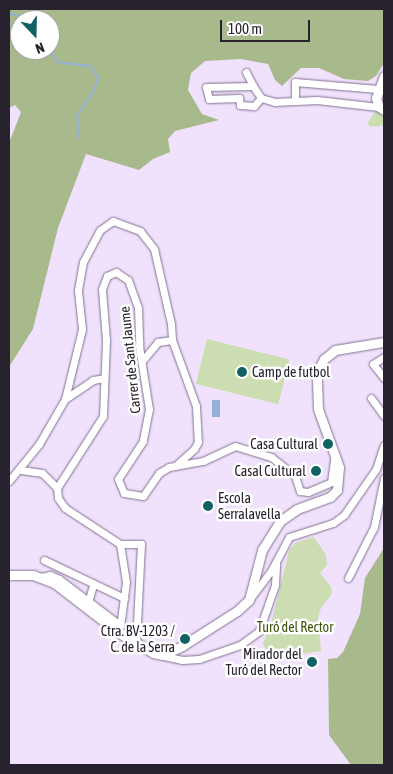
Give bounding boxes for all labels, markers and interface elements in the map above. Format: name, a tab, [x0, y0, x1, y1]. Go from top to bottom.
north arrow	[10, 10, 60, 60]
scale bar	[223, 10, 313, 42]
text: 100 m	[228, 20, 262, 37]
text: N	[33, 39, 47, 57]
street label: Carrer de Sant Jaume	[116, 306, 144, 414]
place label: Camp de futbol	[252, 364, 330, 380]
marker: Camp de futbol	[236, 366, 248, 378]
place label: Casa Cultural	[250, 436, 318, 452]
marker: Casa Cultural	[322, 438, 334, 450]
place label: Casal Cultural	[234, 463, 306, 479]
marker: Casal Cultural	[310, 465, 322, 477]
place label: Escola Serralavella	[218, 490, 281, 522]
marker: Escola Serralavella	[202, 500, 214, 512]
park label: Turó del Rector	[257, 619, 333, 635]
place label: Ctra. BV-1203 / C. de la Serra	[101, 623, 175, 656]
marker: Ctra. BV-1203 / C. de la Serra	[179, 633, 191, 645]
place label: Mirador del Turó del Rector	[225, 646, 302, 679]
marker: Mirador del Turó del Rector	[306, 656, 318, 668]

